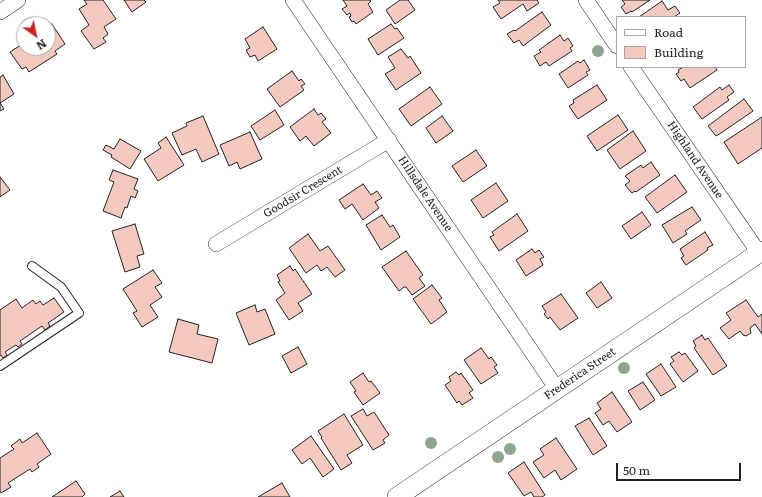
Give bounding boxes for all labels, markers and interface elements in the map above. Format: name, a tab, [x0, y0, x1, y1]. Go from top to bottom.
north arrow	[16, 16, 56, 56]
legend	[616, 16, 746, 68]
text: Road	[654, 23, 683, 41]
text: N	[34, 36, 50, 54]
text: Building	[654, 43, 703, 61]
street label: Highland Avenue	[664, 119, 726, 201]
street label: Hillsdale Avenue	[395, 154, 455, 234]
street label: Goodsir Crescent	[261, 163, 345, 221]
street label: Frederica Street	[542, 345, 618, 403]
scale bar	[618, 455, 743, 481]
text: 50 m	[623, 461, 650, 479]

